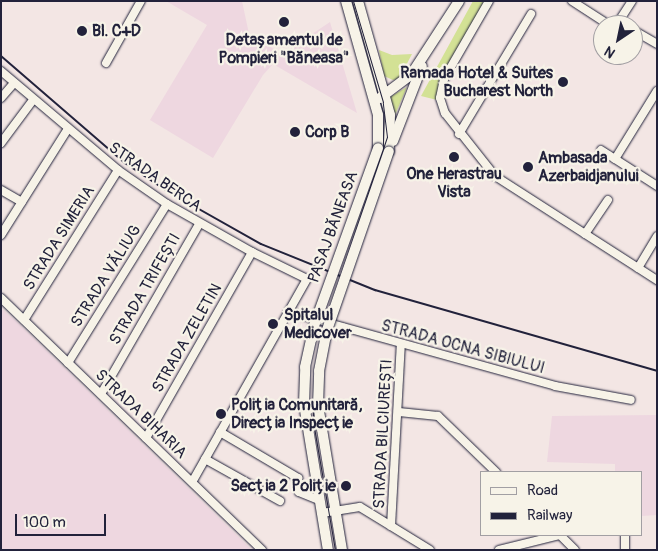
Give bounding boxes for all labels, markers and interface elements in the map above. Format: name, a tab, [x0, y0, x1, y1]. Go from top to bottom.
north arrow	[593, 15, 643, 65]
marker: Detașamentul de Pompieri "Băneasa"	[278, 16, 290, 28]
place label: Bl. C+D	[92, 21, 141, 41]
marker: Bl. C+D	[76, 25, 88, 37]
place label: Detașamentul de Pompieri "Băneasa"	[219, 30, 349, 68]
text: N	[601, 42, 619, 62]
place label: Ramada Hotel & Suites Bucharest North	[400, 63, 553, 101]
marker: Ramada Hotel & Suites Bucharest North	[557, 76, 569, 88]
place label: Corp B	[305, 122, 349, 142]
marker: Corp B	[289, 126, 301, 138]
street label: STRADA BERCA	[105, 138, 205, 216]
place label: Ambasada Azerbaidjanului	[538, 148, 639, 186]
marker: One Herastrau Vista	[448, 151, 460, 163]
marker: Ambasada Azerbaidjanului	[522, 161, 534, 173]
place label: One Herastrau Vista	[406, 164, 502, 202]
street label: PASAJ BĂNEASA	[304, 169, 362, 285]
street label: STRADA SIMERIA	[19, 182, 99, 294]
street label: STRADA VĂLIUG	[67, 221, 145, 331]
street label: STRADA TRIFEȘTI	[105, 230, 185, 348]
street label: STRADA ZELETIN	[148, 280, 226, 396]
place label: Spitalul Medicover	[284, 305, 352, 343]
street label: STRADA OCNA SIBIULUI	[379, 316, 547, 378]
marker: Spitalul Medicover	[266, 317, 280, 331]
street label: STRADA BILCIUREȘTI	[369, 359, 397, 509]
street label: STRADA BIHARIA	[91, 365, 191, 463]
place label: Poliția Comunitară, Direcția Inspecție	[231, 395, 363, 433]
marker: Poliția Comunitară, Direcția Inspecție	[215, 408, 227, 420]
legend	[480, 471, 643, 536]
place label: Secția 2 Poliție	[230, 476, 336, 496]
marker: Secția 2 Poliție	[340, 480, 352, 492]
text: Road	[527, 481, 558, 500]
scale bar	[18, 504, 109, 536]
text: Railway	[527, 506, 572, 525]
text: 100 m	[23, 513, 66, 532]

